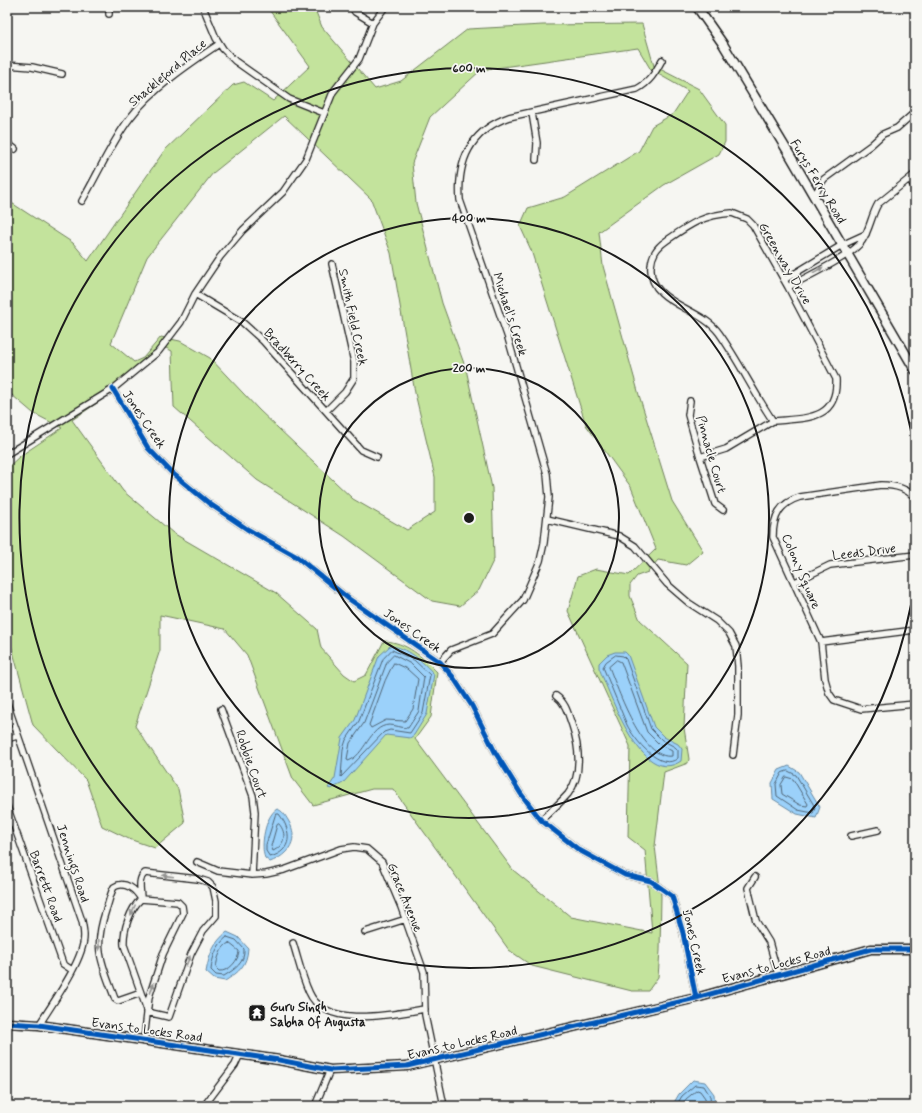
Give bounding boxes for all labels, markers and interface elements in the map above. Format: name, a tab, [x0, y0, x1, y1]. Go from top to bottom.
street label: Shackleford Place	[125, 35, 212, 112]
text: 600 m	[452, 61, 486, 77]
street label: Furys Ferry Road	[786, 136, 850, 227]
text: 400 m	[452, 211, 486, 227]
street label: Greenway Drive	[754, 220, 815, 308]
one-way arrow	[812, 266, 824, 273]
street label: Smith Field Creek	[334, 267, 371, 368]
street label: Michael's Creek	[488, 271, 531, 359]
street label: Bradberry Creek	[260, 325, 335, 405]
text: 200 m	[453, 361, 486, 377]
street label: Jones Creek	[118, 387, 170, 453]
street label: Pinnacle Court	[691, 414, 730, 495]
centre of rings	[462, 511, 476, 525]
street label: Colony Square	[777, 531, 824, 612]
street label: Leeds Drive	[831, 540, 897, 565]
street label: Jones Creek	[380, 605, 445, 658]
street label: Robbie Court	[231, 728, 270, 801]
street label: Jennings Road	[50, 822, 93, 905]
street label: Barrett Road	[25, 848, 66, 925]
street label: Grace Avenue	[383, 860, 426, 935]
one-way arrow	[162, 873, 174, 879]
one-way arrow	[130, 904, 137, 916]
street label: Jones Creek	[678, 908, 709, 977]
one-way arrow	[96, 939, 102, 952]
street label: Evans to Locks Road	[720, 943, 833, 988]
one-way arrow	[186, 955, 192, 967]
one-way arrow	[149, 981, 155, 993]
place label: Guru Singh Sabha Of Augusta	[270, 999, 366, 1032]
temple icon: Guru Singh Sabha Of Augusta	[247, 1003, 267, 1023]
street label: Evans to Locks Road	[90, 1014, 203, 1047]
street label: Evans to Locks Road	[406, 1023, 519, 1064]

